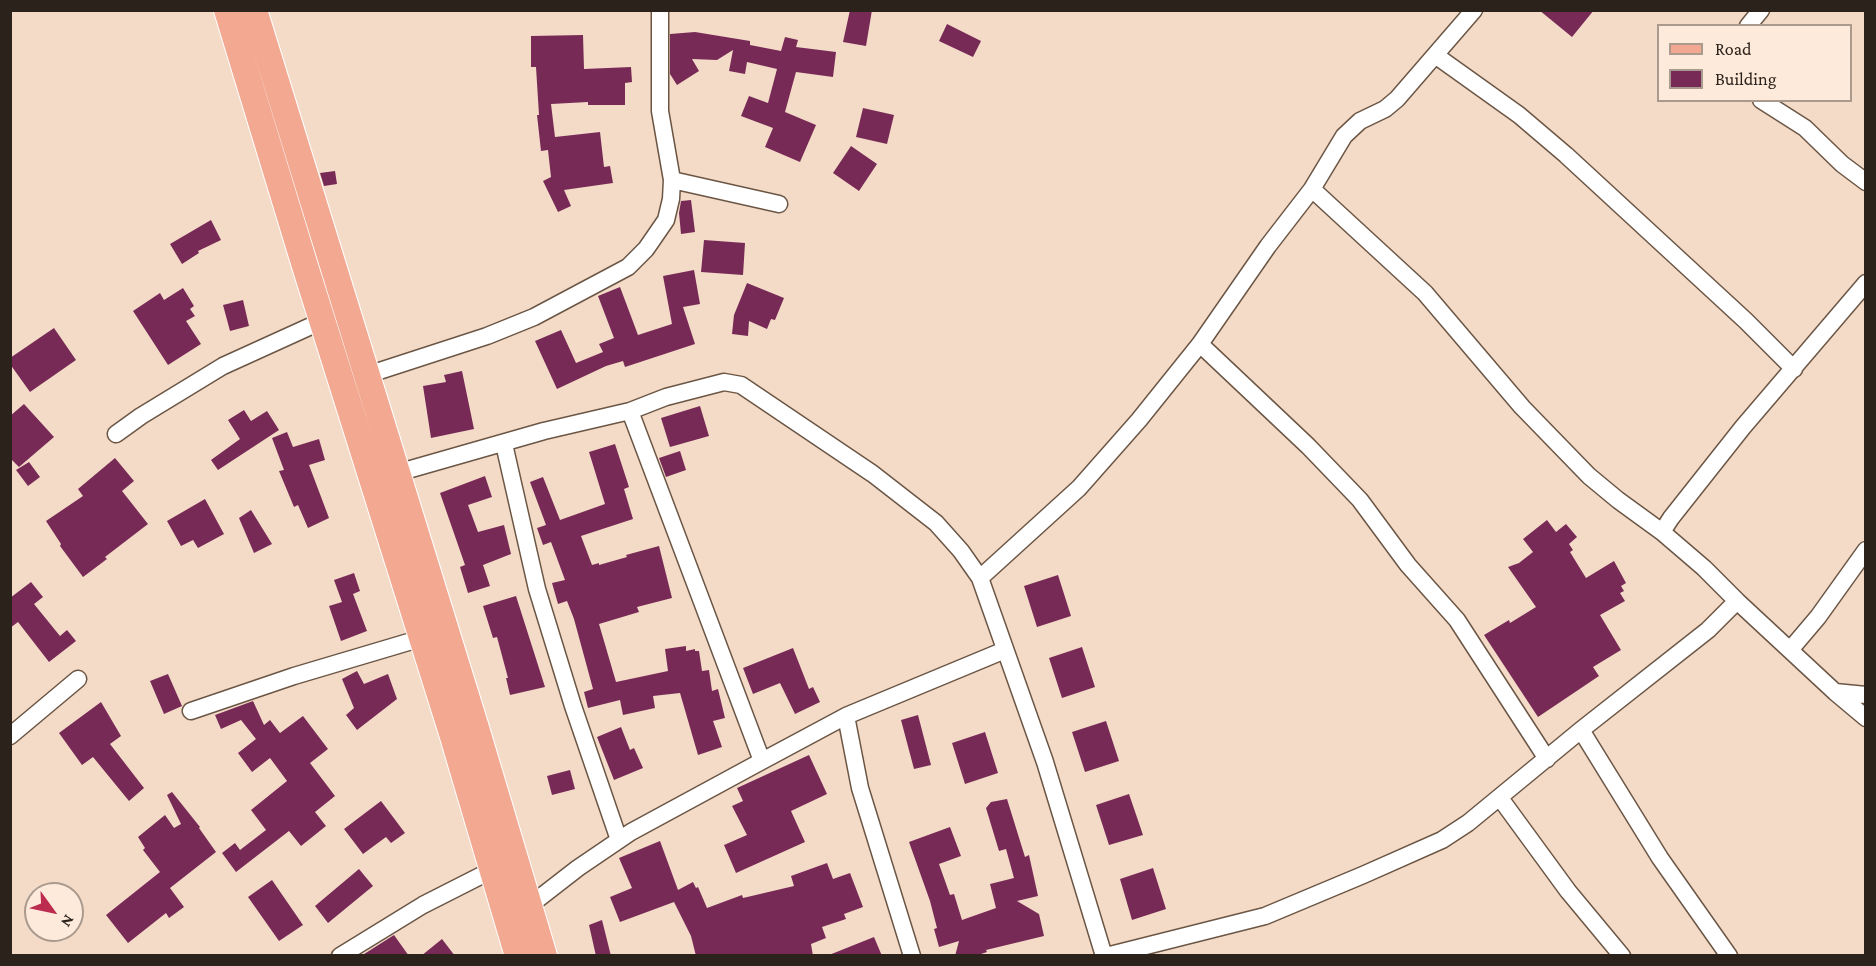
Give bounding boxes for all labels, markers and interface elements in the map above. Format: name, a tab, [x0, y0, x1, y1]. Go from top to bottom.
legend	[1657, 24, 1852, 102]
text: Road	[1715, 39, 1752, 59]
text: Building	[1715, 69, 1776, 89]
north arrow	[24, 882, 84, 942]
text: N	[58, 912, 78, 930]

